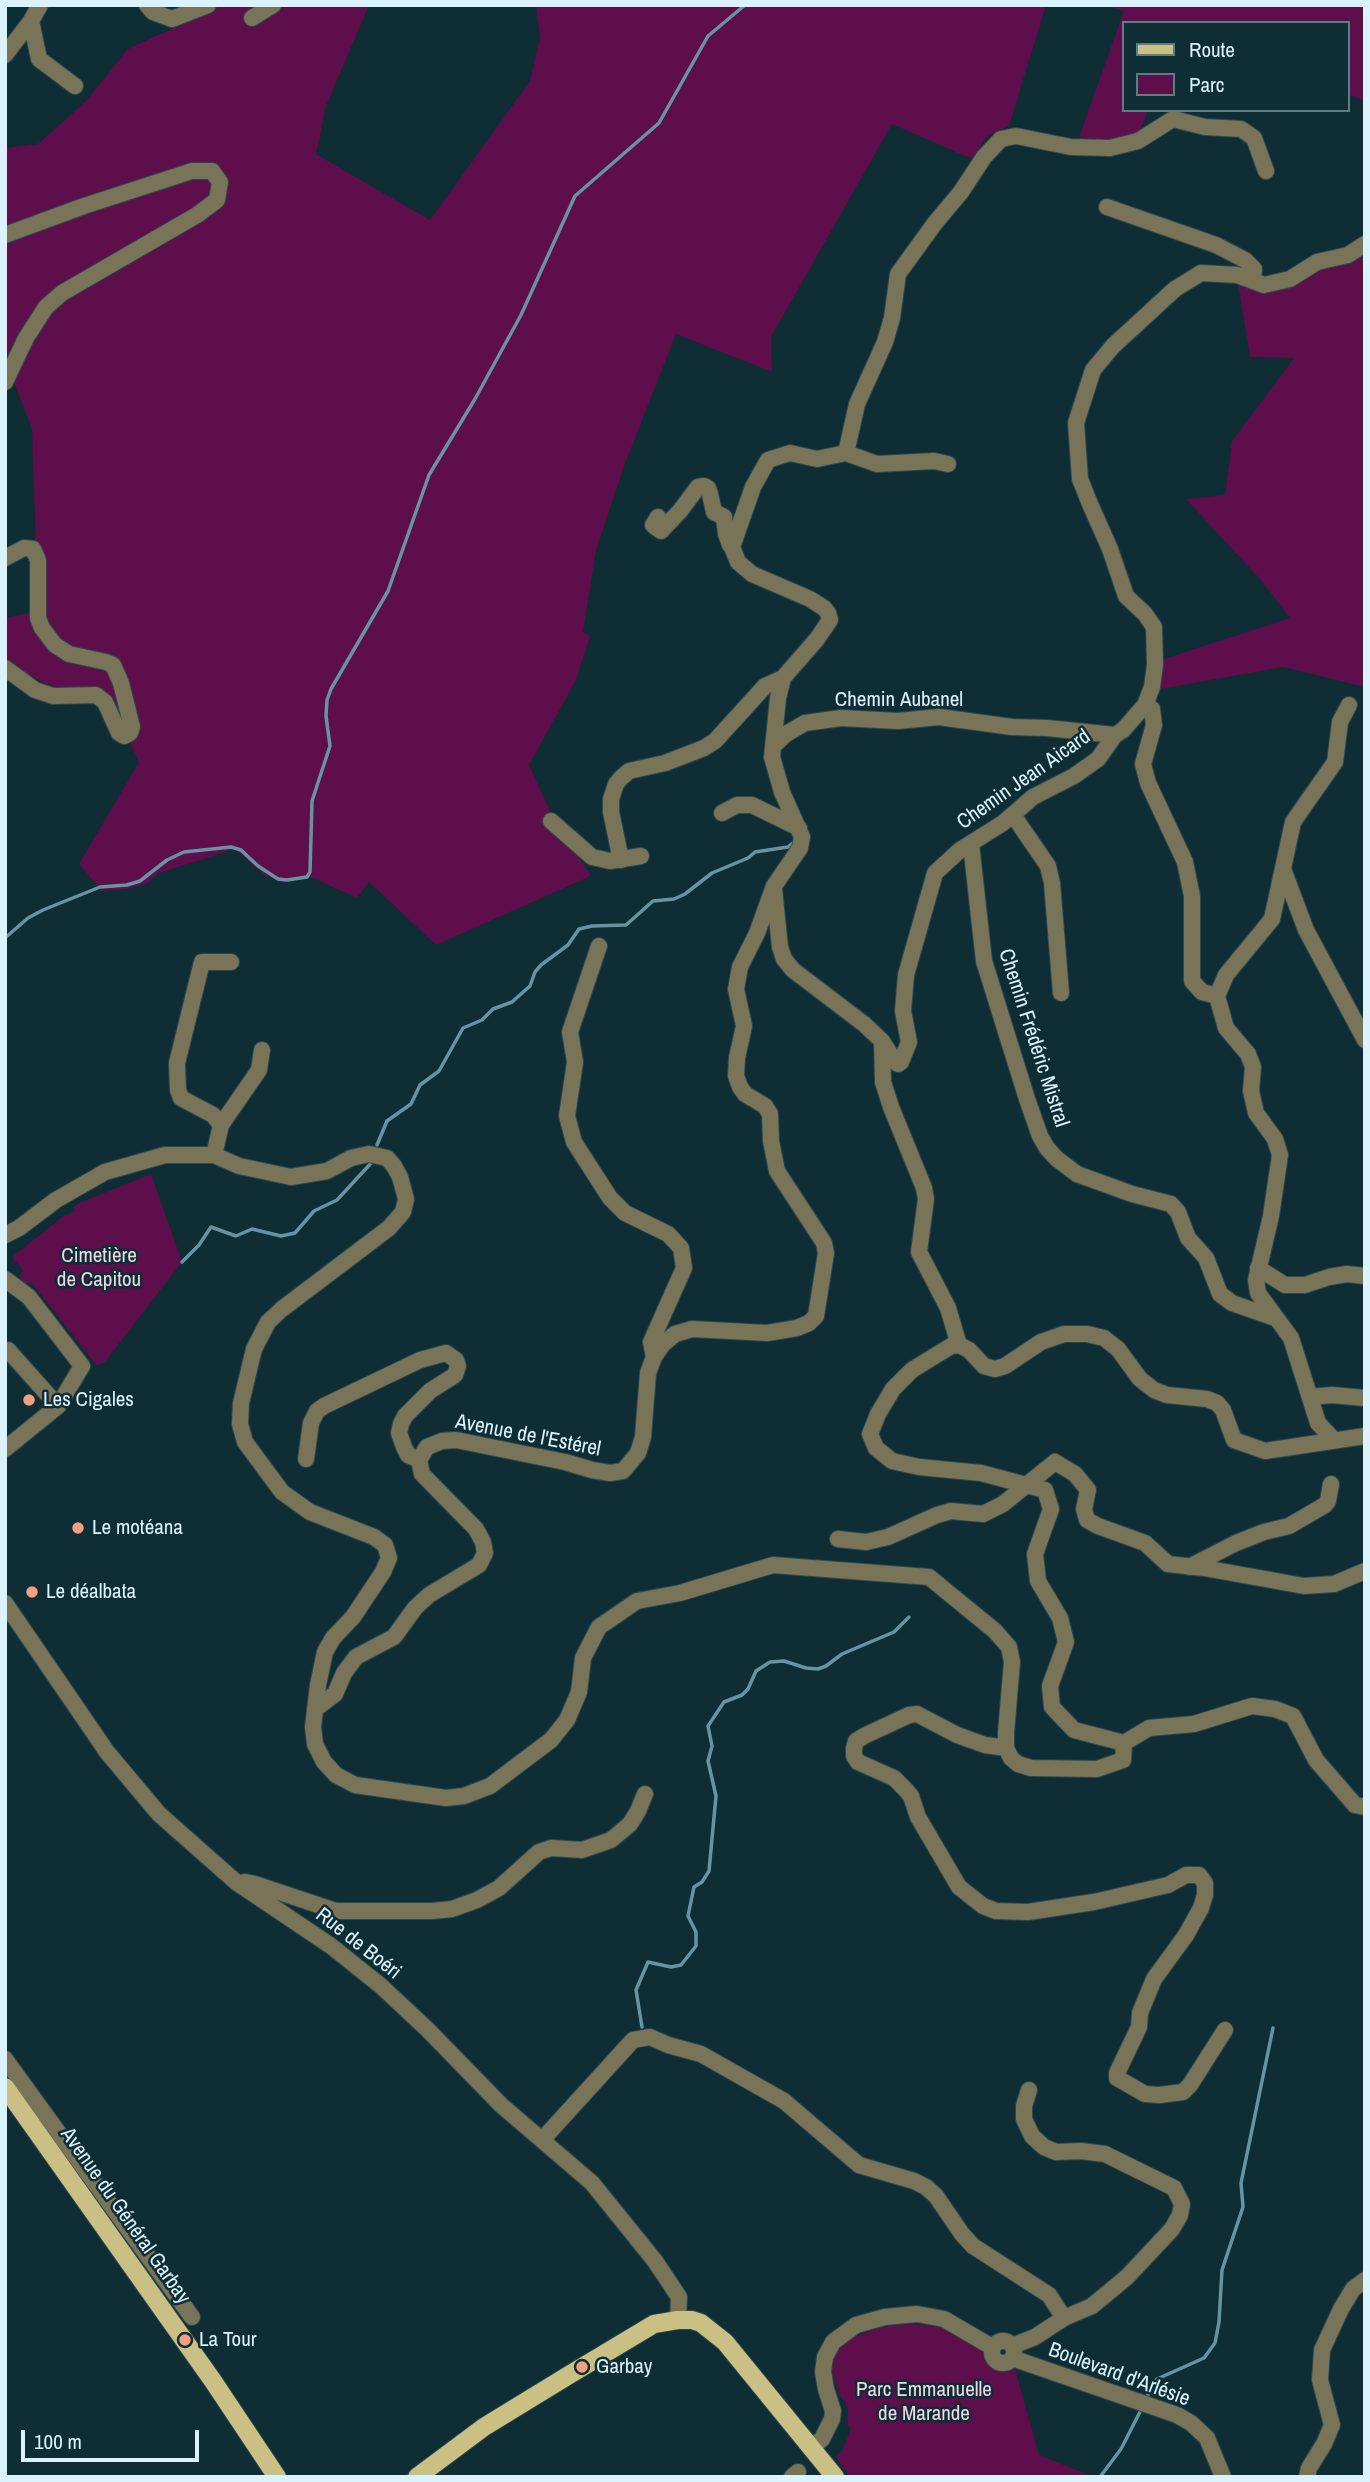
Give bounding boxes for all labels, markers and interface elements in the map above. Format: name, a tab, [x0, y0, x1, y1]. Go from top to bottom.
legend	[1122, 21, 1349, 112]
text: Route	[1189, 35, 1235, 64]
text: Parc	[1189, 70, 1224, 99]
street label: Chemin Aubanel	[835, 687, 963, 713]
street label: Chemin Jean Aicard	[952, 725, 1096, 835]
street label: Chemin Frédéric Mistral	[992, 946, 1074, 1130]
park label: Cimetière de Capitou	[57, 1243, 141, 1293]
place label: Les Cigales	[43, 1387, 134, 1413]
marker: Les Cigales	[21, 1392, 37, 1408]
street label: Avenue de l'Estérel	[453, 1410, 603, 1462]
place label: Le motéana	[92, 1515, 183, 1541]
marker: Le motéana	[70, 1520, 86, 1536]
place label: Le déalbata	[46, 1579, 136, 1605]
marker: Le déalbata	[24, 1584, 40, 1600]
street label: Rue de Boéri	[310, 1903, 406, 1985]
street label: Avenue du Général Garbay	[55, 2123, 195, 2309]
place label: La Tour	[199, 2327, 256, 2353]
marker: La Tour	[177, 2332, 193, 2348]
street label: Boulevard d'Arlésie	[1045, 2338, 1193, 2412]
place label: Garbay	[596, 2354, 652, 2380]
marker: Garbay	[574, 2359, 590, 2375]
park label: Parc Emmanuelle de Marande	[856, 2377, 992, 2427]
scale bar	[24, 2416, 203, 2460]
text: 100 m	[34, 2427, 82, 2456]

